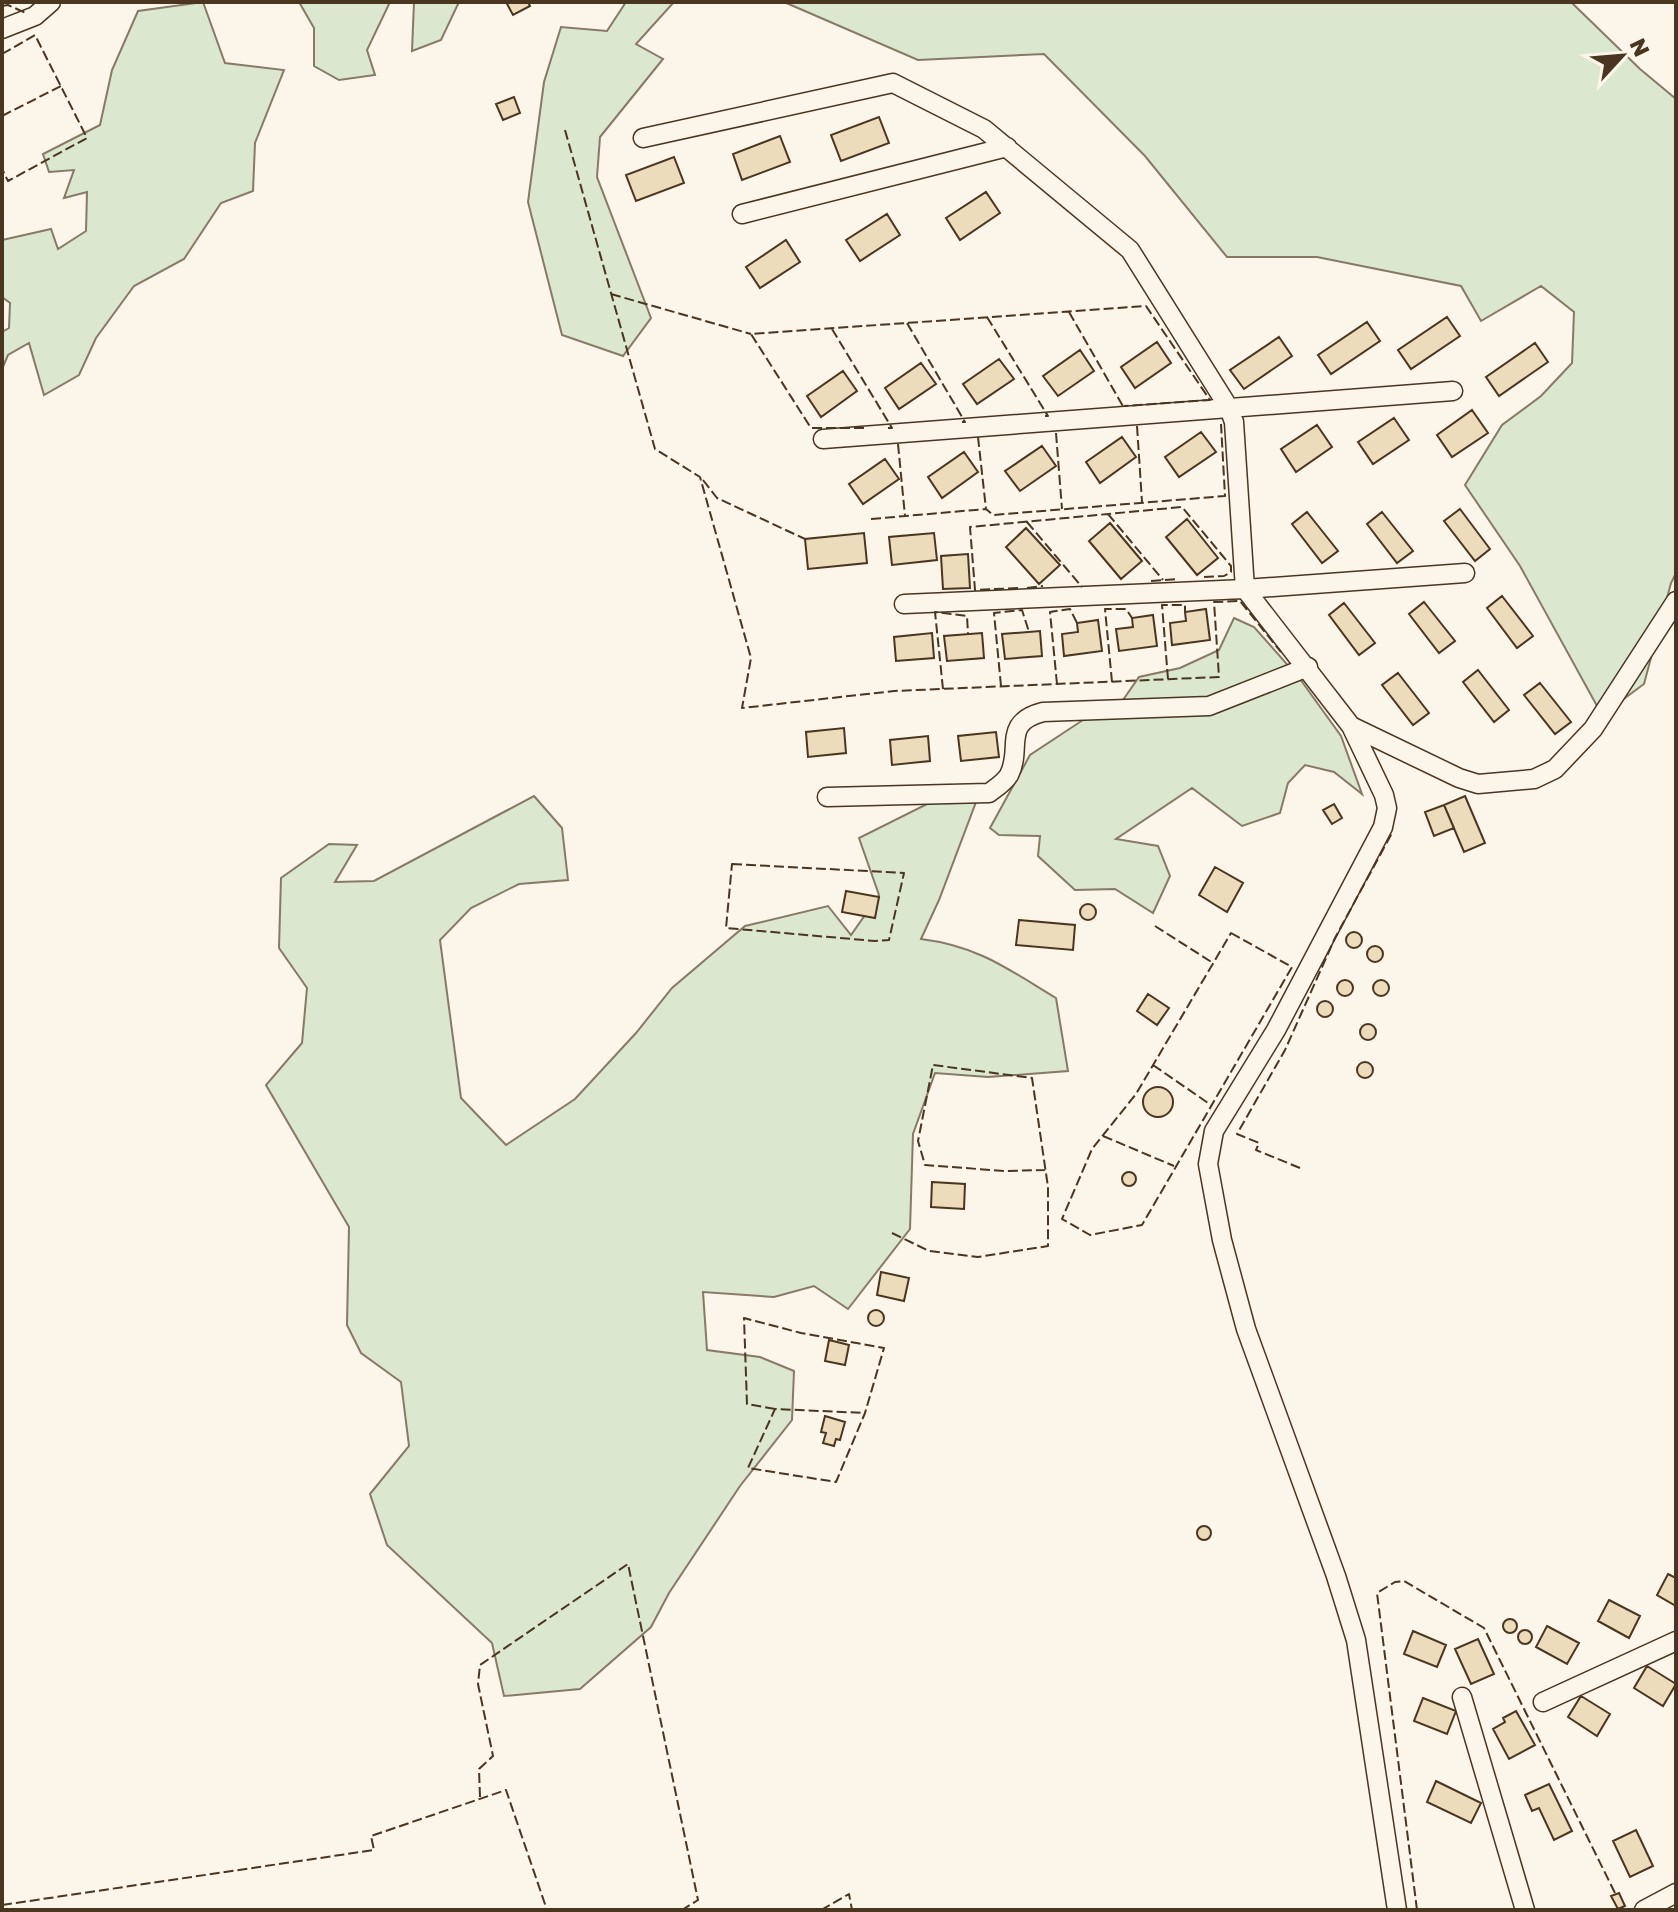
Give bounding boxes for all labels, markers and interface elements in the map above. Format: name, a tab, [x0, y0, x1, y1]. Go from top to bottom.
north arrow	[1582, 16, 1662, 96]
text: N	[1625, 34, 1656, 60]

